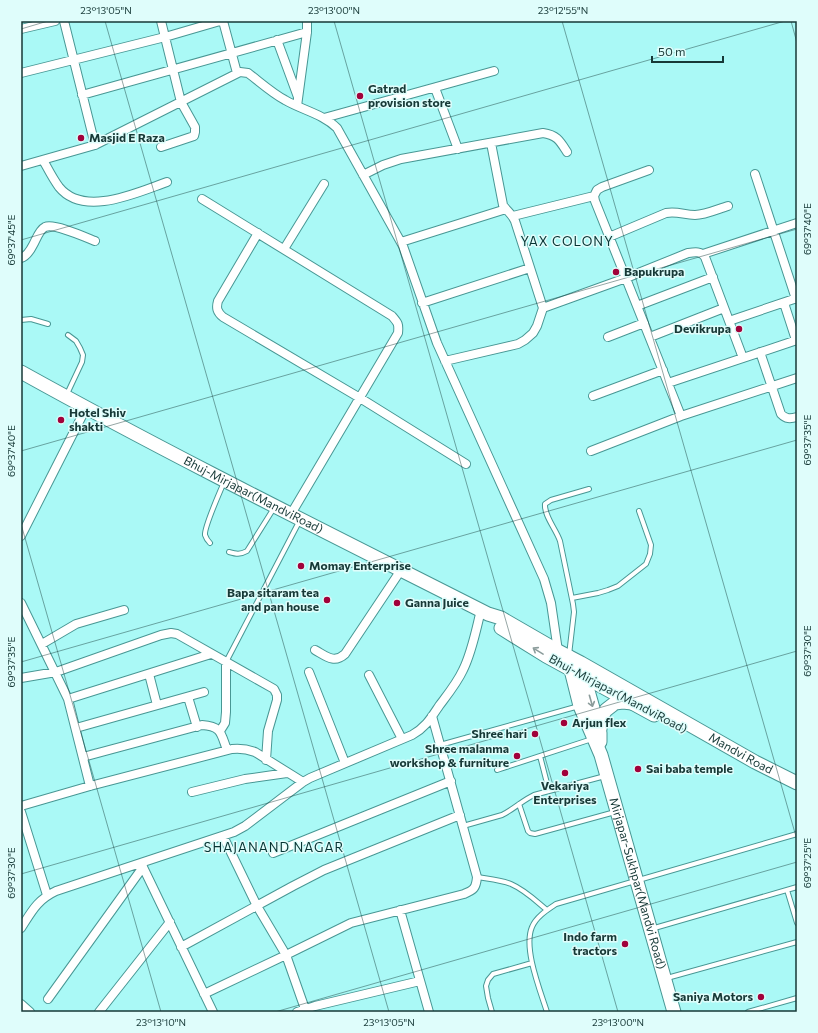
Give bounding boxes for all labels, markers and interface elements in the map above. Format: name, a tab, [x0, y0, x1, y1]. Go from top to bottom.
text: 23°13'05"N	[80, 4, 132, 16]
text: 23°13'00"N	[308, 4, 360, 16]
text: 23°12'55"N	[538, 4, 588, 16]
scale bar	[652, 38, 723, 64]
text: 50 m	[658, 44, 686, 58]
place label: Gatrad provision store	[368, 81, 451, 109]
marker: Gatrad provision store	[355, 91, 365, 101]
place label: Masjid E Raza	[89, 130, 165, 144]
marker: Masjid E Raza	[76, 133, 86, 143]
text: 69°37'40"E	[801, 203, 813, 255]
text: 69°37'45"E	[5, 214, 17, 266]
district label: YAX COLONY	[520, 233, 614, 249]
place label: Bapukrupa	[624, 264, 684, 278]
marker: Bapukrupa	[611, 267, 621, 277]
place label: Devikrupa	[674, 321, 731, 335]
marker: Devikrupa	[734, 324, 744, 334]
place label: Hotel Shiv shakti	[69, 405, 127, 433]
marker: Hotel Shiv shakti	[56, 415, 66, 425]
text: 69°37'35"E	[801, 415, 813, 465]
text: 69°37'40"E	[5, 425, 17, 477]
street label: Bhuj-Mirjapar(MandviRoad)	[182, 453, 326, 536]
place label: Momay Enterprise	[309, 558, 411, 572]
marker: Momay Enterprise	[296, 561, 306, 571]
place label: Bapa sitaram tea and pan house	[227, 585, 319, 613]
marker: Bapa sitaram tea and pan house	[322, 595, 332, 605]
place label: Ganna Juice	[405, 595, 469, 610]
marker: Ganna Juice	[392, 598, 402, 608]
text: 69°37'30"E	[801, 625, 813, 677]
text: 69°37'35"E	[5, 637, 17, 687]
one-way arrow	[533, 647, 544, 655]
street label: Bhuj-Mirjapar(MandviRoad)	[547, 651, 690, 736]
one-way arrow	[588, 694, 595, 707]
place label: Arjun flex	[572, 715, 626, 729]
marker: Arjun flex	[559, 718, 569, 728]
place label: Shree hari	[472, 726, 527, 740]
marker: Shree hari	[530, 729, 540, 739]
street label: Mandvi Road	[707, 729, 776, 776]
place label: Shree malanma workshop & furniture	[390, 741, 509, 769]
marker: Shree malanma workshop & furniture	[512, 751, 522, 761]
place label: Sai baba temple	[646, 761, 733, 775]
marker: Sai baba temple	[633, 764, 643, 774]
marker: Vekariya Enterprises	[560, 768, 570, 778]
place label: Vekariya Enterprises	[533, 778, 597, 806]
street label: Mirjapar-Sukhpar(Mandvi Road)	[607, 796, 669, 970]
text: 69°37'25"E	[801, 838, 813, 888]
district label: SHAJANAND NAGAR	[204, 839, 344, 855]
text: 69°37'30"E	[5, 847, 17, 899]
place label: Indo farm tractors	[563, 929, 617, 957]
marker: Indo farm tractors	[620, 939, 630, 949]
place label: Saniya Motors	[673, 989, 753, 1003]
marker: Saniya Motors	[756, 992, 766, 1002]
text: 23°13'10"N	[136, 1016, 186, 1028]
text: 23°13'05"N	[363, 1016, 415, 1028]
text: 23°13'00"N	[592, 1016, 644, 1028]

